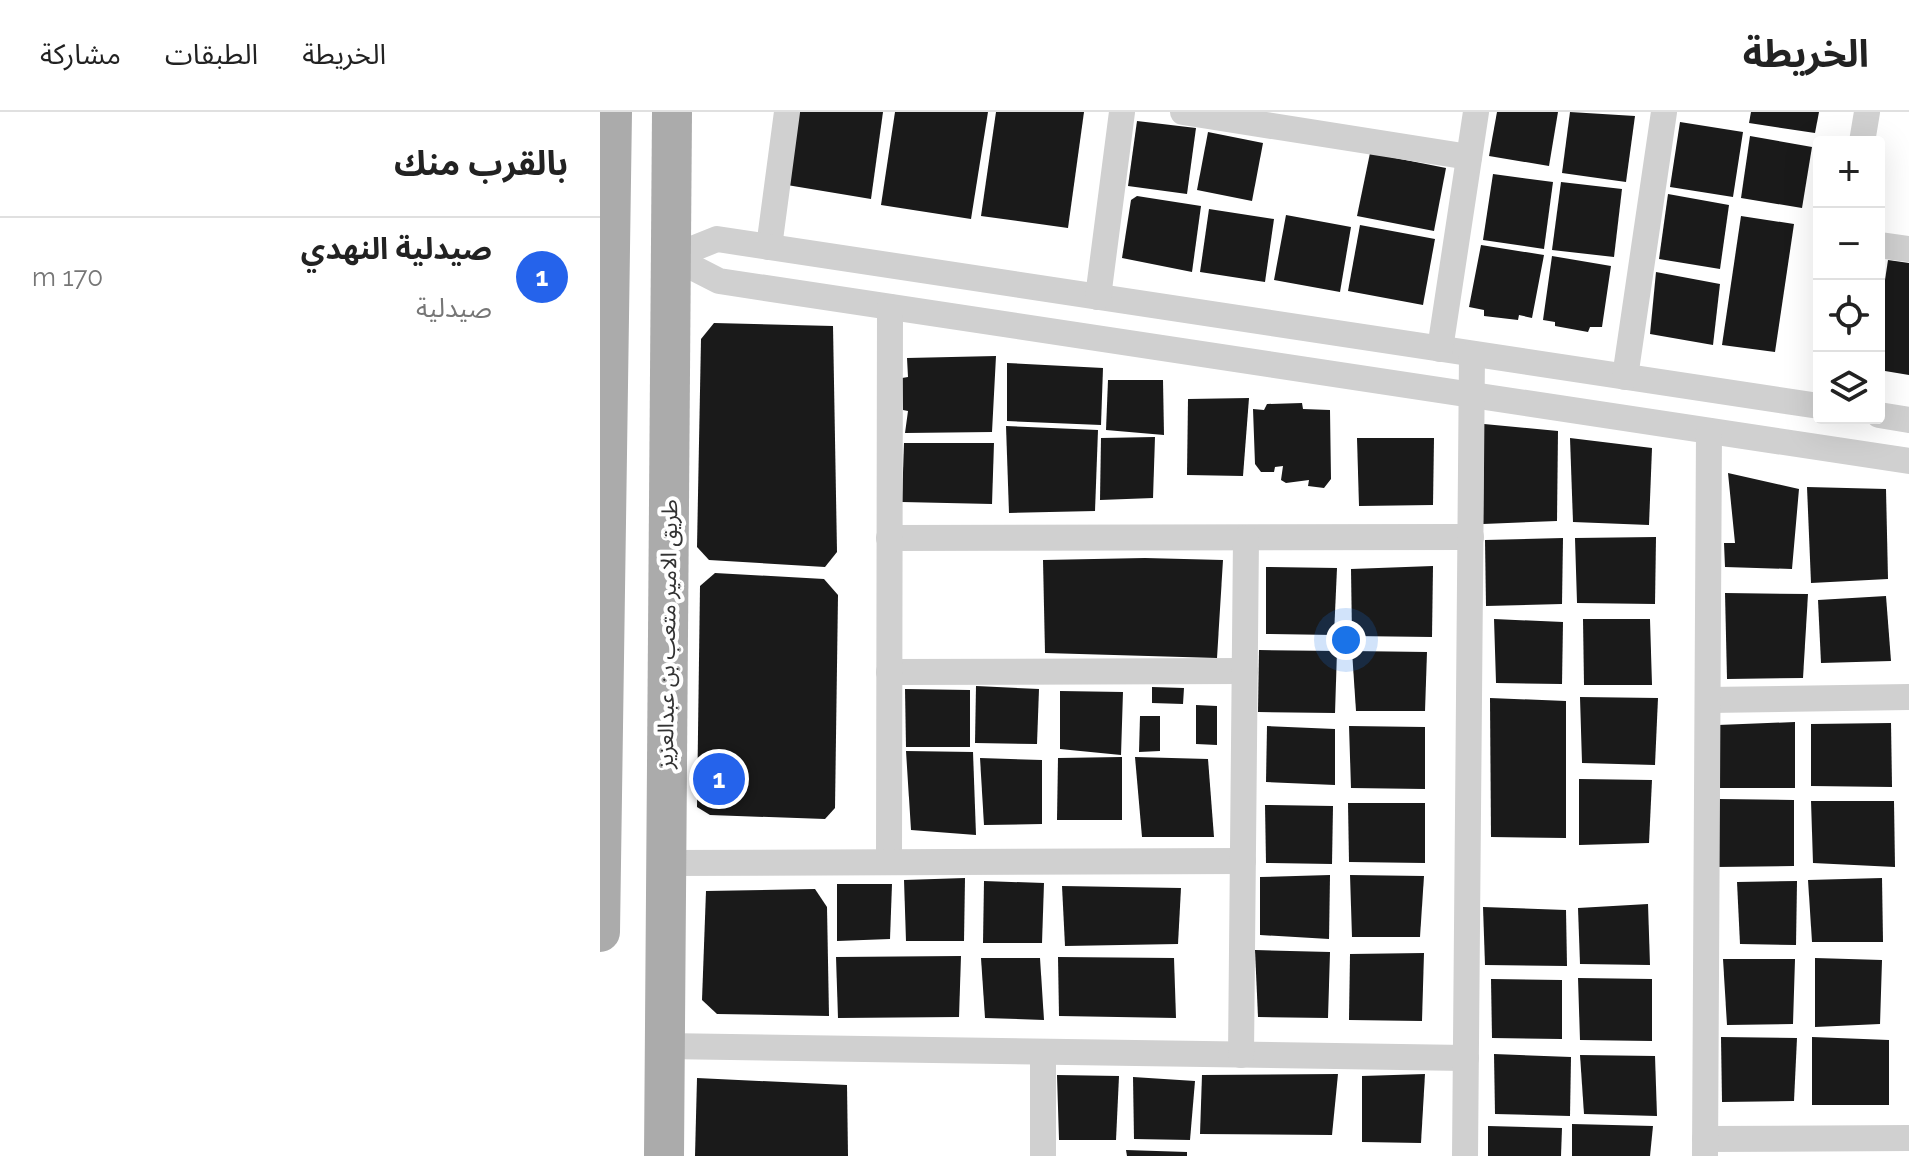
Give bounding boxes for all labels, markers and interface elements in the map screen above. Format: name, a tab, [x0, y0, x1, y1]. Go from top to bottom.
text: الخريطة	[1743, 31, 1869, 76]
text: مشاركة	[40, 38, 121, 71]
text: الطبقات	[165, 38, 258, 71]
text: الخريطة	[302, 38, 386, 71]
map controls	[1813, 136, 1885, 424]
button: +	[1813, 136, 1885, 208]
text: بالقرب منك	[394, 143, 568, 183]
button: −	[1813, 208, 1885, 280]
text: صيدلية النهدي	[301, 231, 492, 266]
text: 170 m	[32, 262, 103, 292]
text: 1	[536, 262, 548, 292]
button: locate	[1813, 280, 1885, 352]
text: صيدلية	[416, 293, 492, 323]
button: layers	[1813, 352, 1885, 424]
street label: طريق الامير متعب بن عبدالعزيز	[652, 499, 683, 770]
your location	[1326, 620, 1366, 660]
pin: 1	[693, 749, 745, 809]

